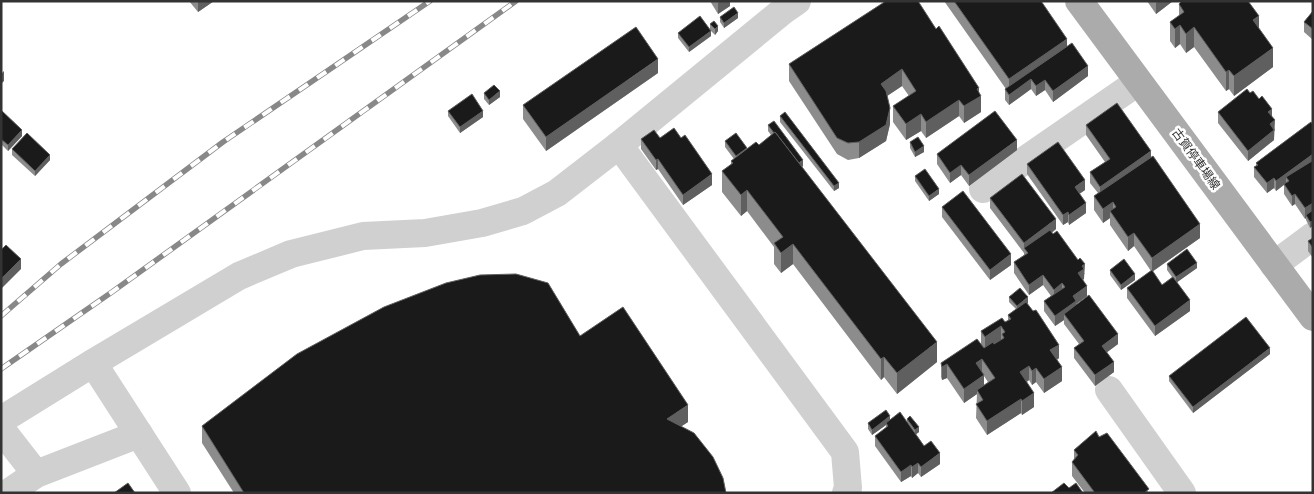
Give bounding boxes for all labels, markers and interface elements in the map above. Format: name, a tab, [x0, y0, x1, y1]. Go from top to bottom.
street label: 古賀停車場線	[1169, 126, 1223, 192]

